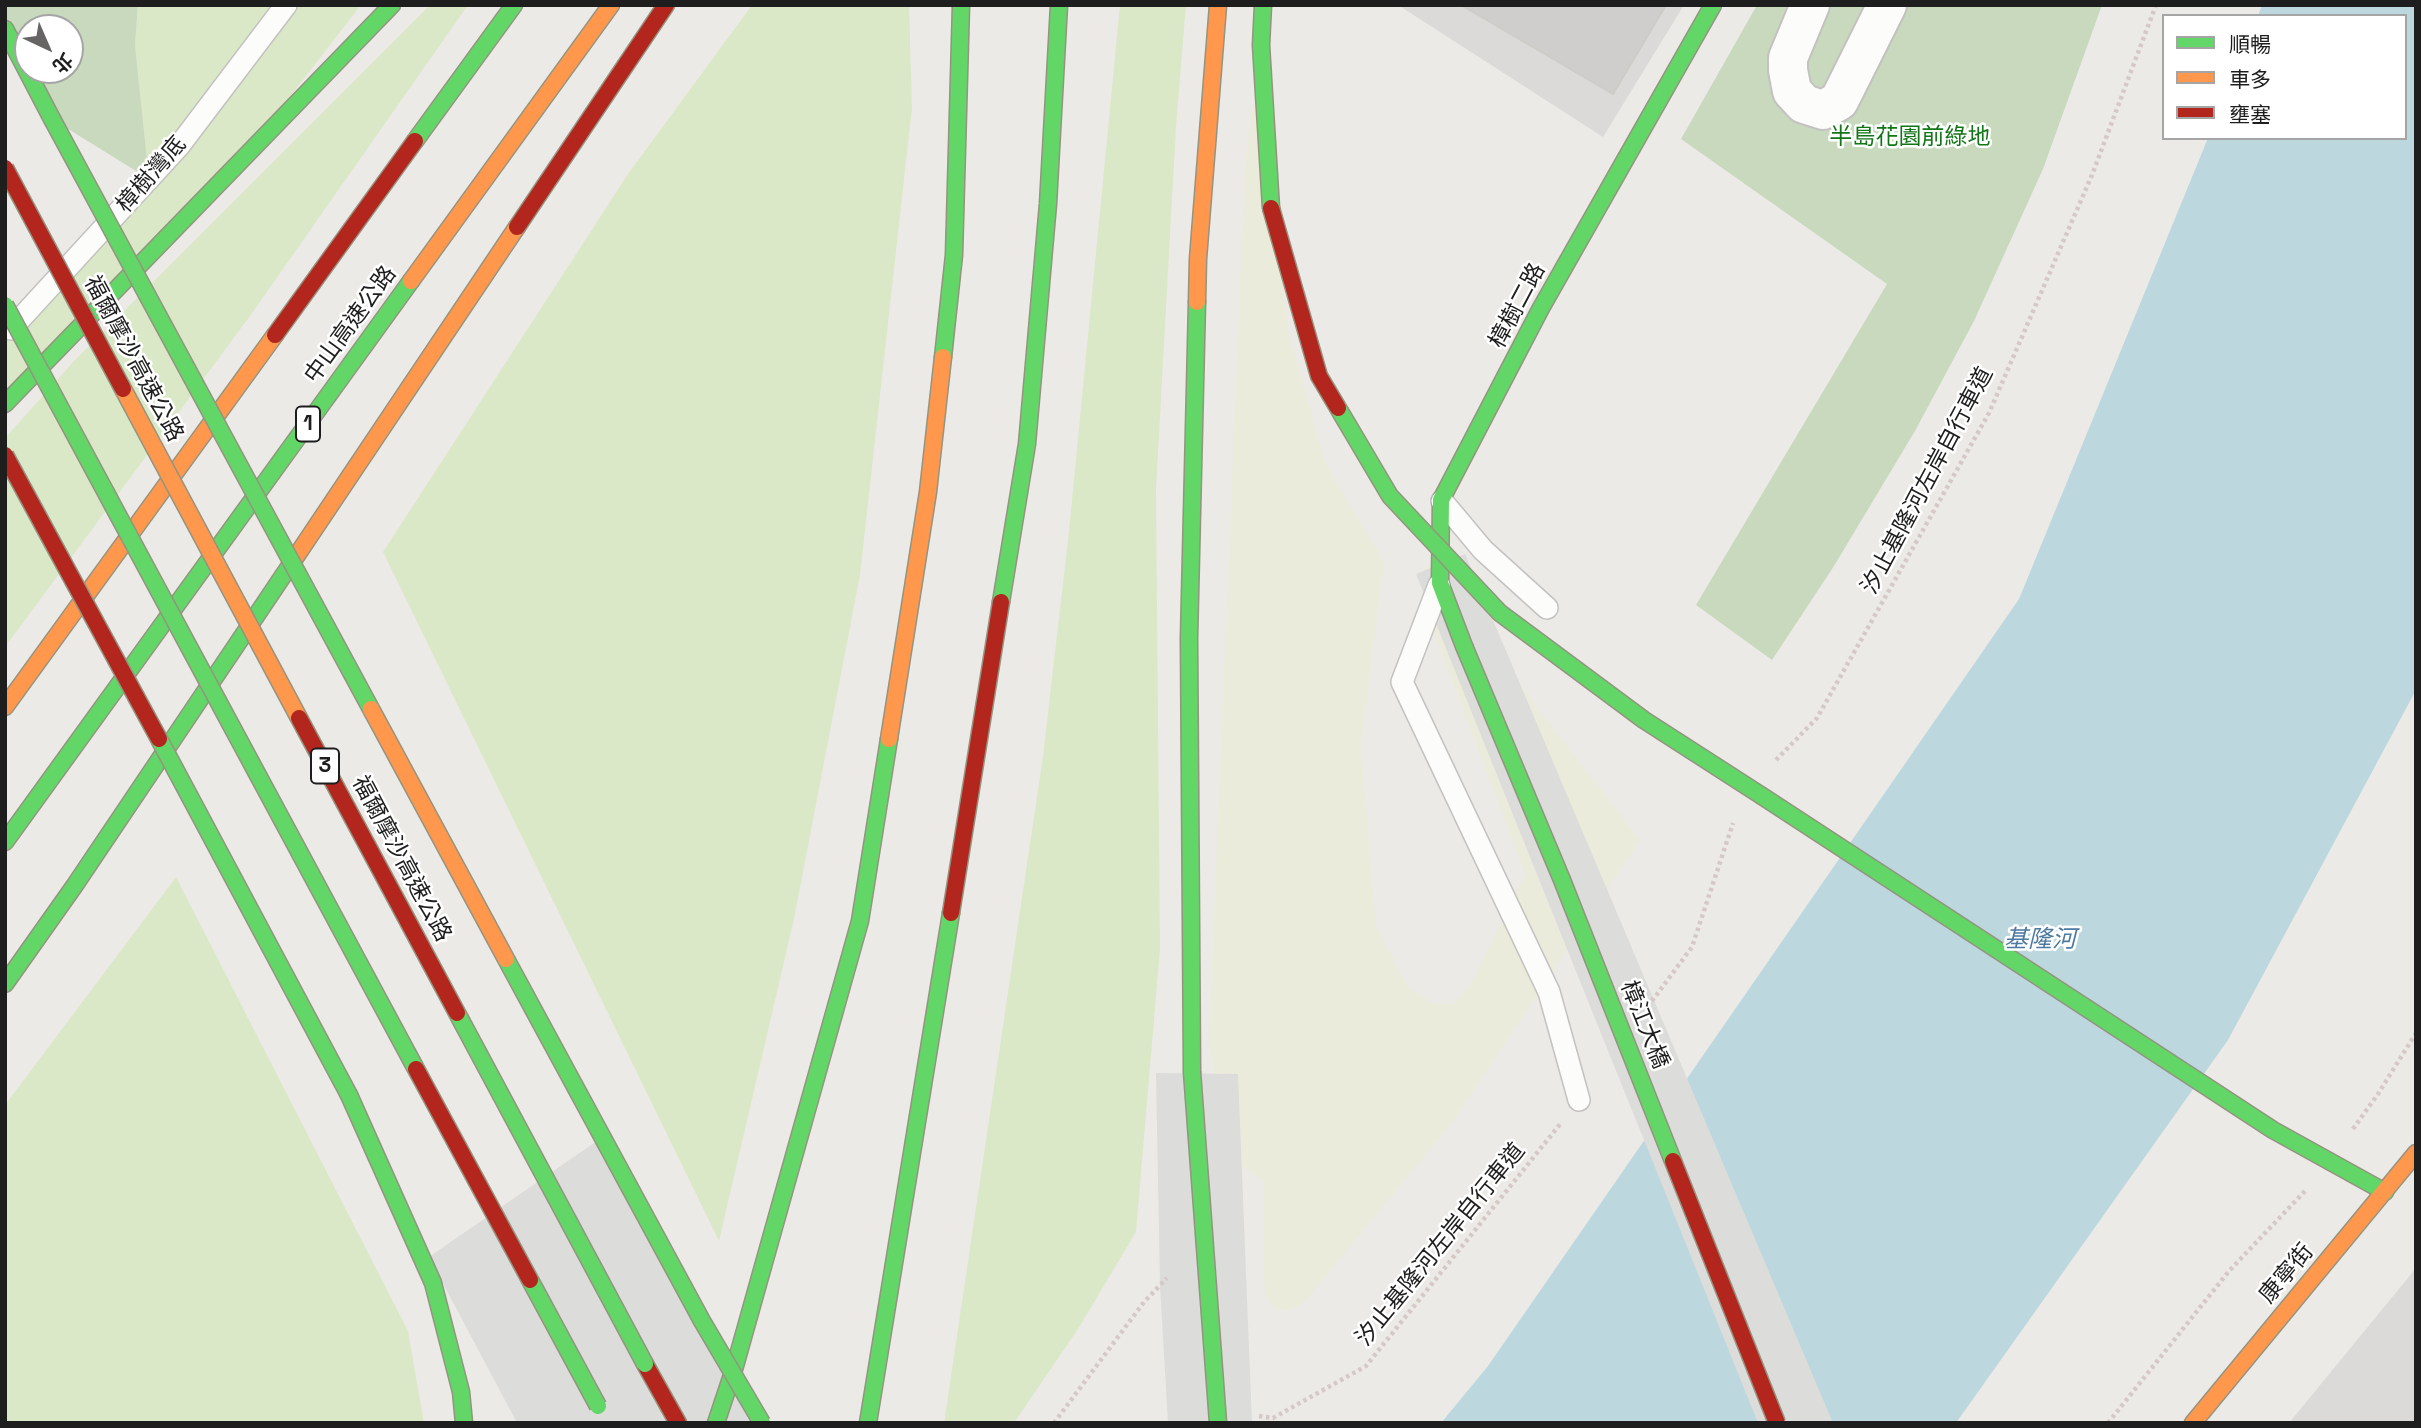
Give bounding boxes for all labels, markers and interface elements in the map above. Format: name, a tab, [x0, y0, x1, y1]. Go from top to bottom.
north arrow	[14, 14, 84, 84]
legend	[2162, 14, 2407, 140]
text: 順暢	[2229, 31, 2271, 58]
text: 北	[47, 47, 78, 79]
text: 車多	[2229, 66, 2271, 93]
text: 壅塞	[2229, 101, 2271, 128]
park label: 半島花園前綠地	[1830, 124, 1990, 152]
street label: 樟樹灣底	[111, 131, 193, 219]
street label: 樟樹二路	[1484, 259, 1552, 353]
street label: 中山高速公路	[299, 261, 403, 389]
street label: 福爾摩沙高速公路	[78, 271, 188, 447]
street label: 汐止基隆河左岸自行車道	[1856, 363, 2000, 599]
road number: 1	[296, 406, 320, 442]
road number: 3	[311, 748, 339, 784]
street label: 福爾摩沙高速公路	[346, 771, 456, 947]
water label: 基隆河	[2004, 926, 2076, 954]
street label: 樟江大橋	[1614, 977, 1674, 1073]
street label: 汐止基隆河左岸自行車道	[1351, 1138, 1531, 1352]
street label: 康寧街	[2254, 1239, 2320, 1309]

